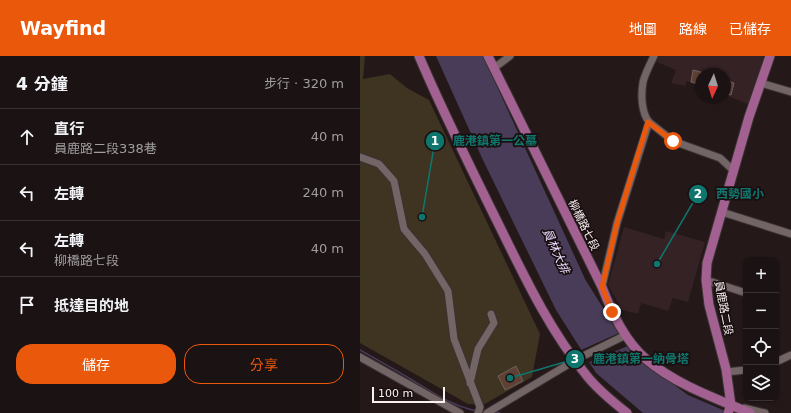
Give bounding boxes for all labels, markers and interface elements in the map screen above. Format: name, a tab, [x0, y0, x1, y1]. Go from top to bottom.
text: Wayfind	[20, 17, 106, 39]
text: 地圖	[629, 21, 657, 37]
text: 路線	[679, 21, 707, 37]
text: 已儲存	[729, 21, 771, 37]
north arrow	[695, 68, 731, 104]
text: 4 分鐘	[16, 74, 68, 94]
text: 步行 · 320 m	[264, 76, 344, 91]
text: 直行	[54, 120, 84, 138]
icon: ahead	[16, 126, 38, 148]
text: 40 m	[311, 129, 344, 144]
callout: 鹿港鎮第一公墓	[425, 129, 545, 153]
route start	[664, 132, 682, 150]
text: 1	[431, 134, 439, 148]
text: 鹿港鎮第一公墓	[453, 134, 537, 148]
text: 員鹿路二段338巷	[54, 141, 157, 156]
icon: left	[16, 182, 38, 204]
callout: 西勢國小	[688, 182, 772, 206]
text: 左轉	[54, 185, 84, 203]
text: 240 m	[302, 185, 344, 200]
text: 2	[694, 187, 702, 201]
text: 西勢國小	[716, 187, 764, 201]
street label: 柳橋路七段	[566, 198, 601, 253]
water label: 員林大排	[540, 226, 573, 278]
text: 左轉	[54, 232, 84, 250]
icon: left	[16, 238, 38, 260]
text: 40 m	[311, 241, 344, 256]
text: 柳橋路七段	[54, 253, 119, 268]
map controls	[743, 257, 779, 401]
button: +	[743, 257, 779, 293]
street label: 員鹿路二段	[712, 280, 735, 336]
button: −	[743, 293, 779, 329]
icon: arrive	[16, 294, 38, 316]
text: 抵達目的地	[54, 297, 129, 315]
route end	[603, 303, 621, 321]
button: locate	[743, 329, 779, 365]
button: 儲存	[16, 344, 176, 384]
button: 分享	[184, 344, 344, 384]
callout: 鹿港鎮第一納骨塔	[565, 347, 697, 371]
text: 3	[571, 352, 579, 366]
text: 鹿港鎮第一納骨塔	[593, 352, 689, 366]
button: layers	[743, 365, 779, 401]
scale bar	[372, 385, 445, 404]
text: 100 m	[378, 387, 413, 400]

